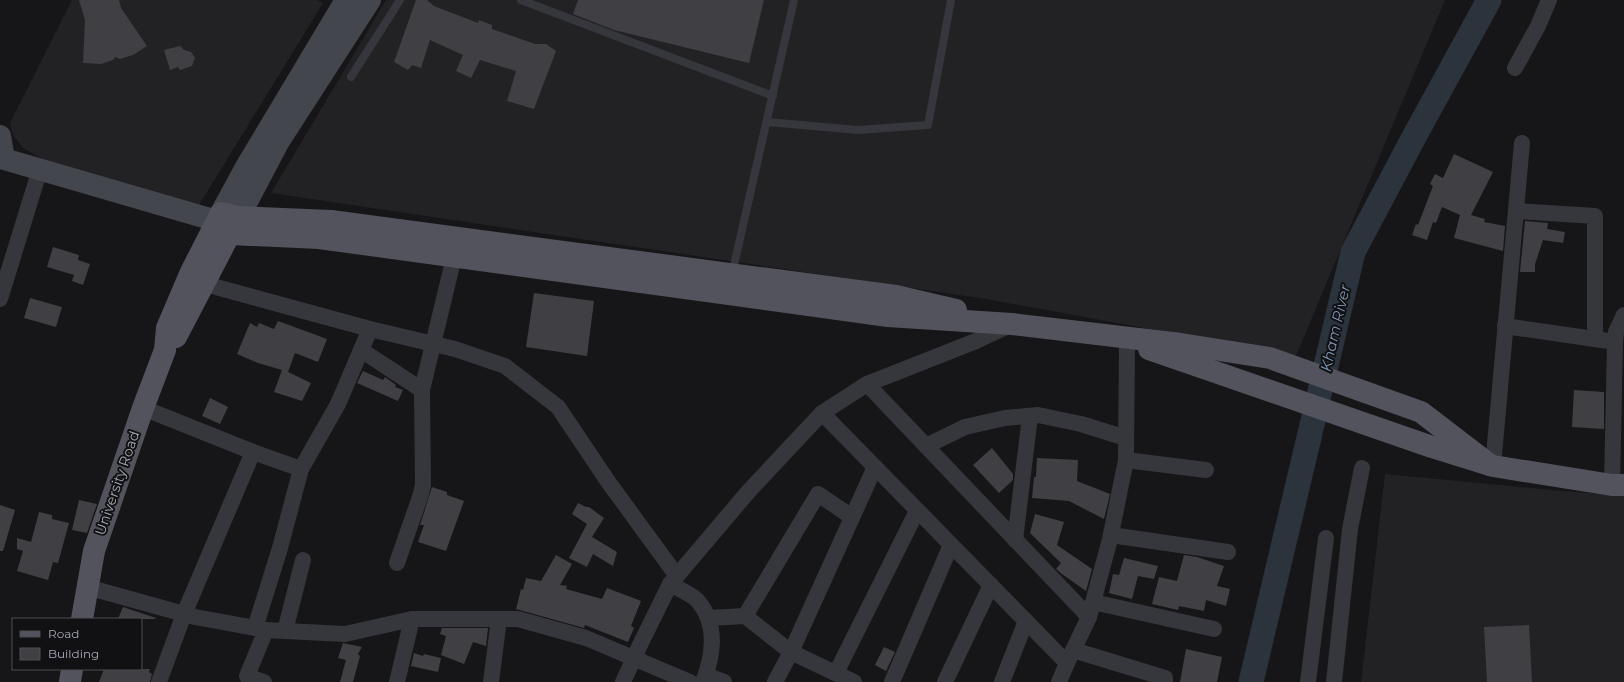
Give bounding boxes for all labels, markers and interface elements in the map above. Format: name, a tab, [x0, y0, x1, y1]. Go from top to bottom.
water label: Kham River	[1316, 282, 1354, 373]
street label: University Road	[91, 428, 143, 538]
legend	[12, 618, 142, 670]
text: Road	[48, 626, 79, 641]
text: Building	[48, 646, 99, 661]

